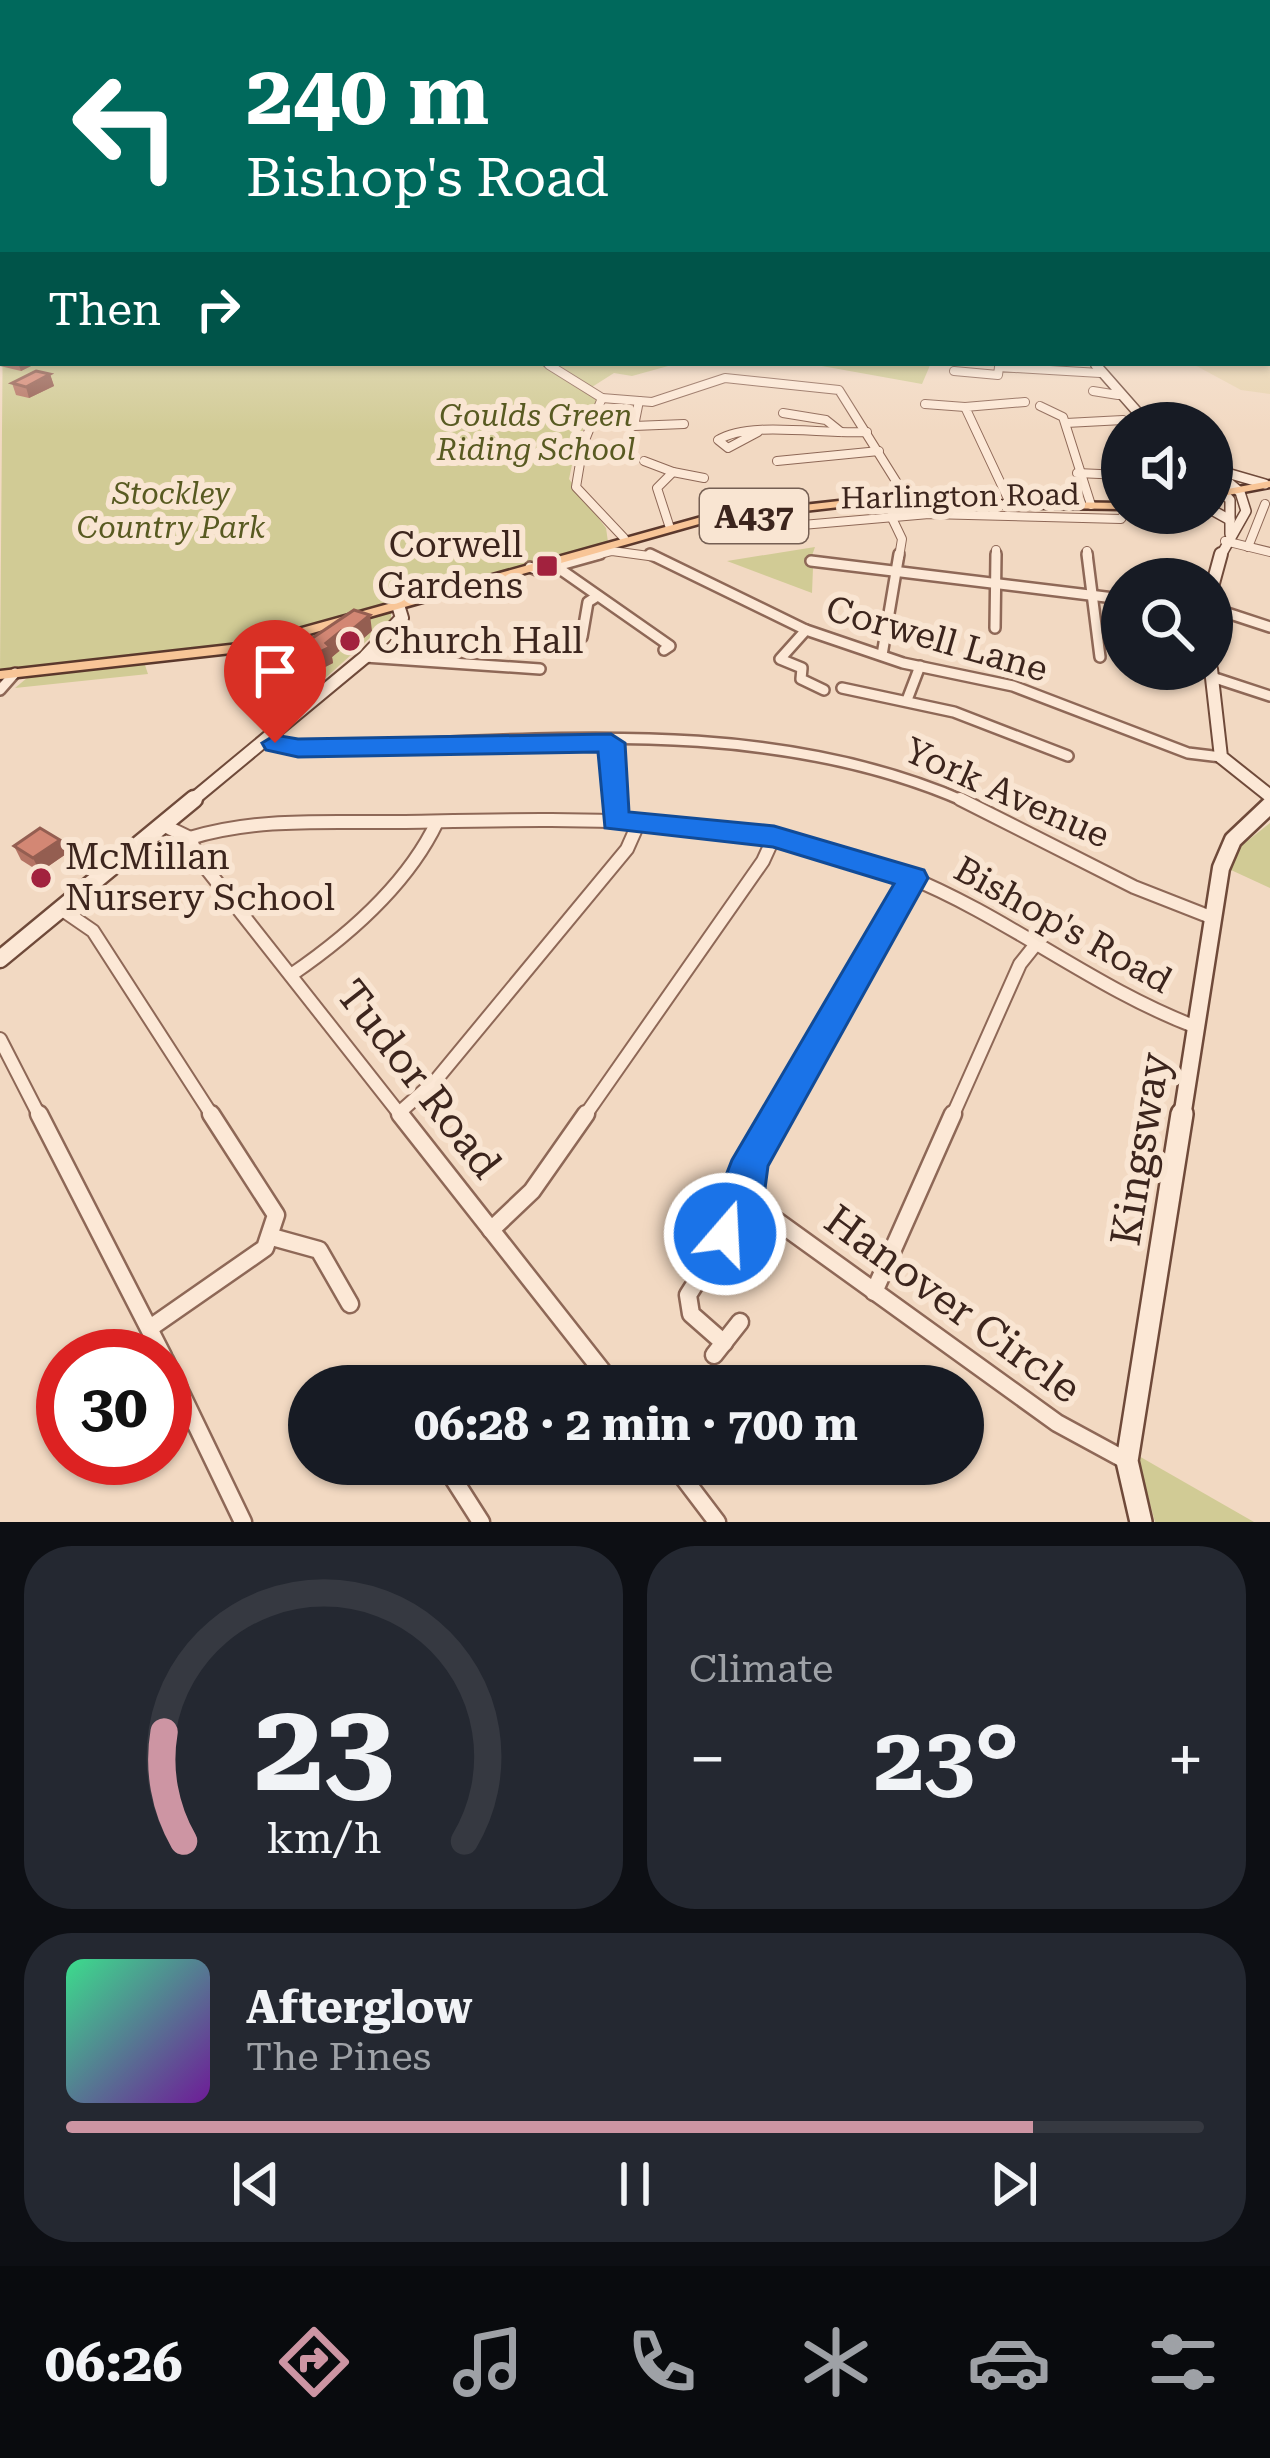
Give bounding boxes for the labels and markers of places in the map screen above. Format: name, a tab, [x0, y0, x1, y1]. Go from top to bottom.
place label: Corwell Gardens	[377, 524, 523, 607]
marker: Corwell Gardens	[534, 553, 560, 579]
pin	[224, 620, 326, 743]
place label: Church Hall	[374, 620, 583, 662]
marker: Church Hall	[337, 628, 363, 654]
place label: McMillan Nursery School	[65, 836, 335, 919]
marker: McMillan Nursery School	[28, 865, 54, 891]

